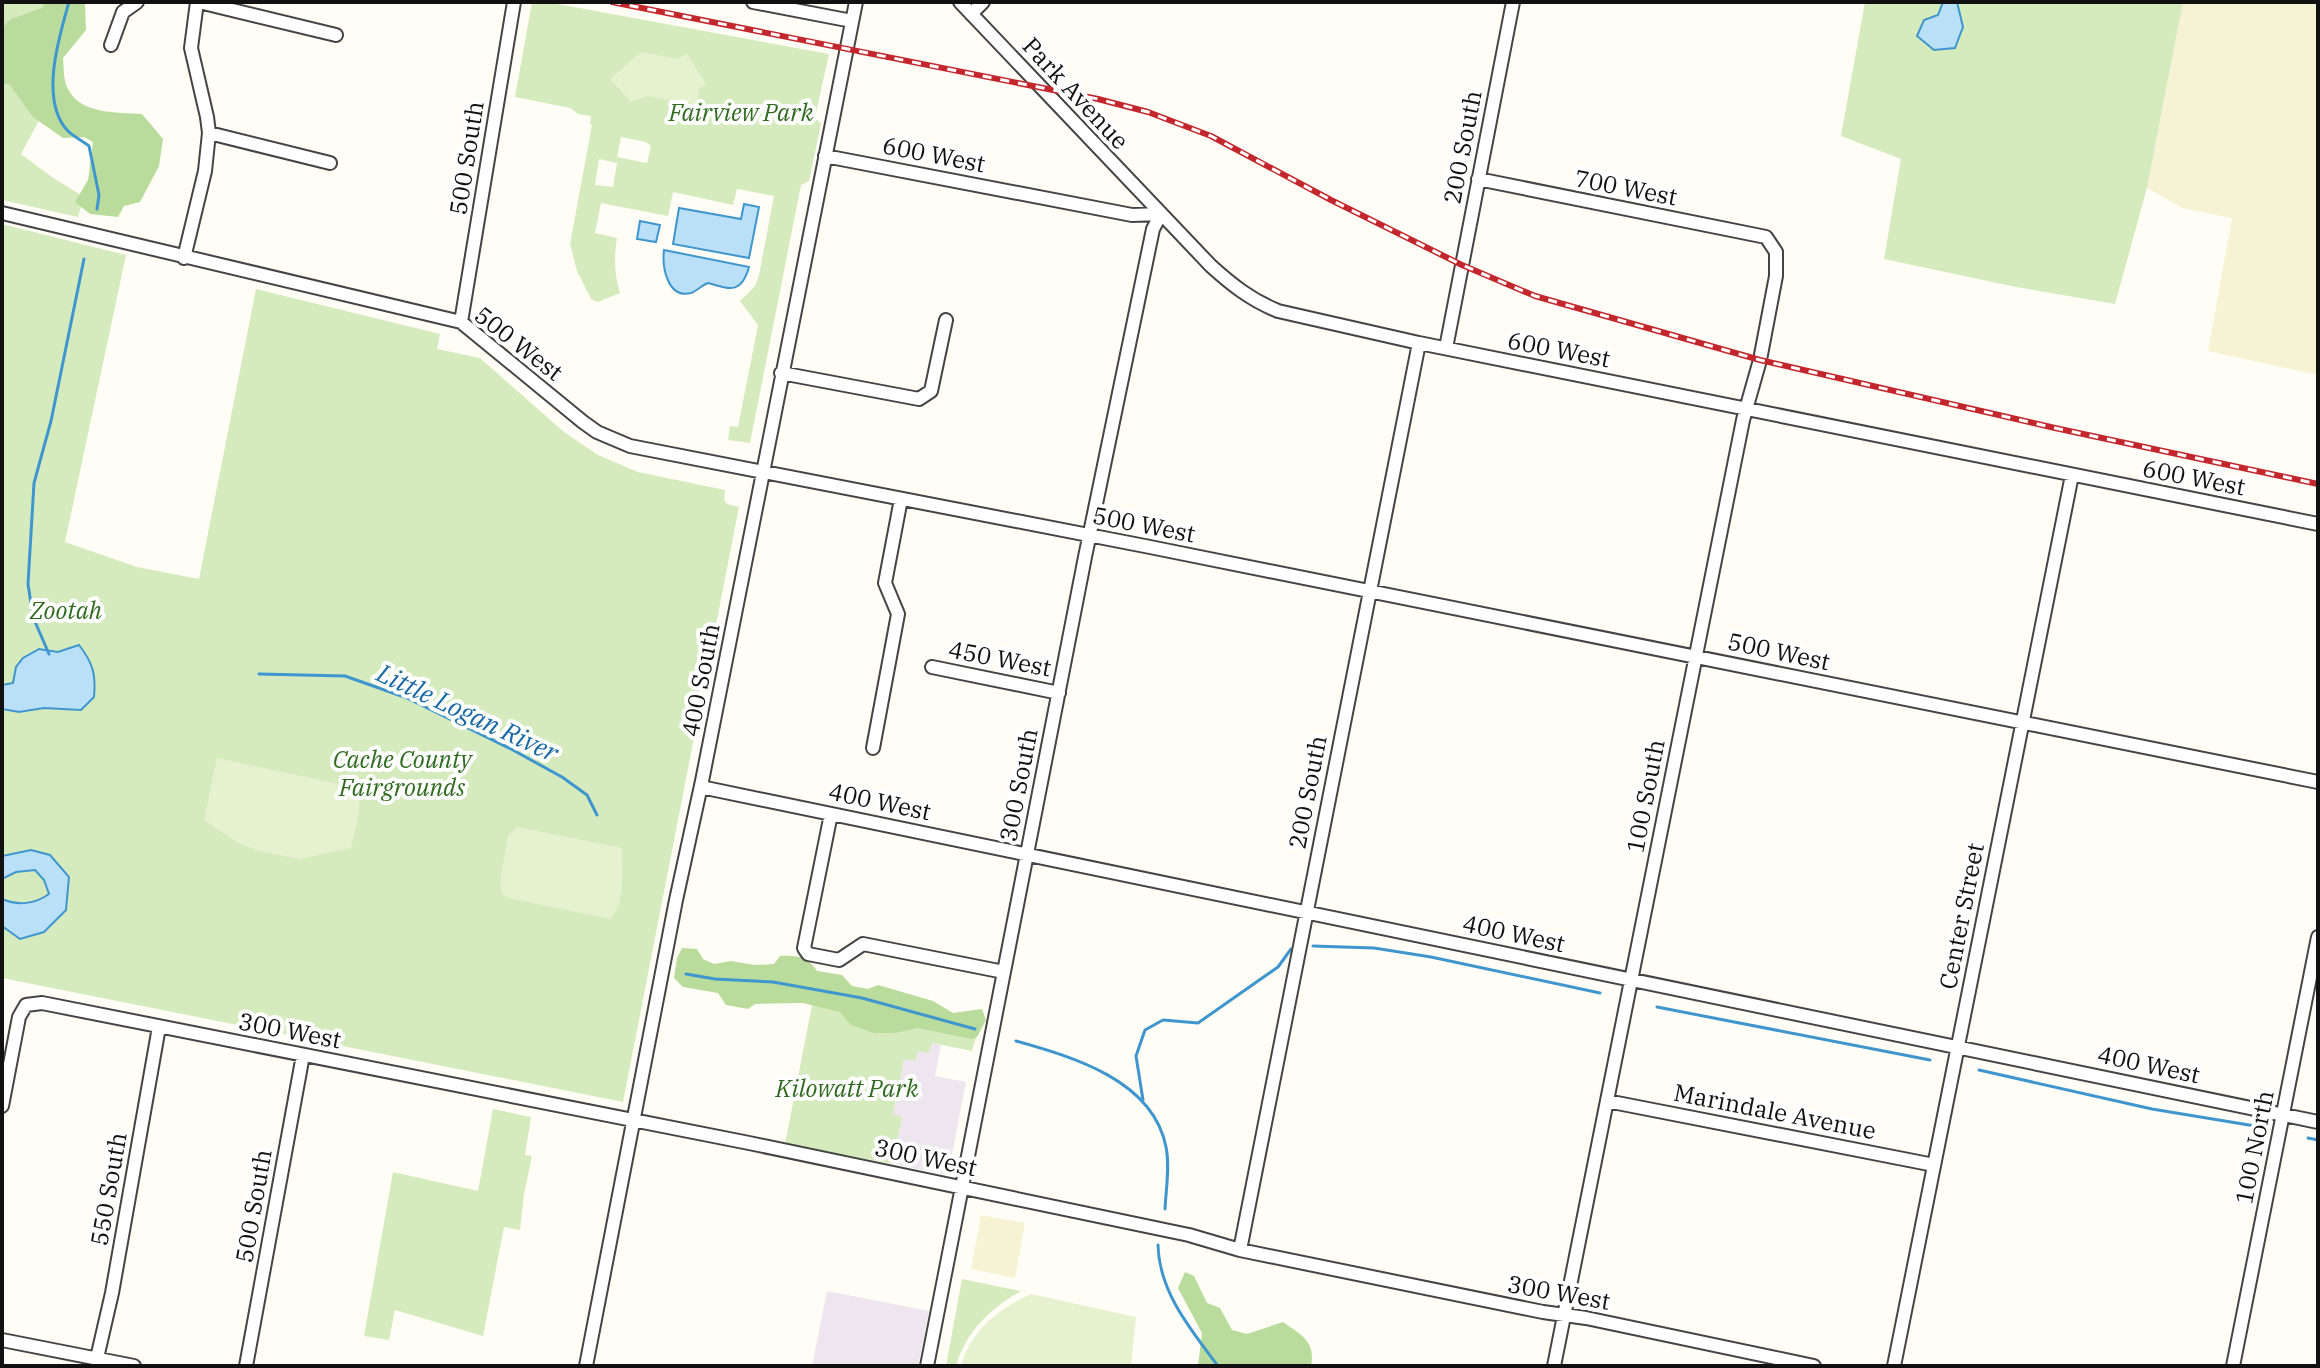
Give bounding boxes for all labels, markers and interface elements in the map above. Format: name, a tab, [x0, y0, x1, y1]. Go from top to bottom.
street label: Park Avenue	[1016, 30, 1136, 156]
street label: 200 South	[1435, 88, 1489, 206]
park label: Fairview Park	[668, 96, 814, 128]
street label: 500 South	[441, 99, 491, 217]
street label: 600 West	[880, 128, 988, 180]
street label: 700 West	[1572, 161, 1680, 213]
street label: 500 West	[468, 298, 570, 388]
street label: 600 West	[1505, 323, 1613, 375]
street label: 600 West	[2140, 451, 2248, 503]
street label: 500 West	[1090, 498, 1198, 550]
park label: Zootah	[29, 594, 102, 626]
street label: 400 South	[673, 621, 727, 739]
street label: 500 West	[1725, 625, 1833, 677]
street label: 450 West	[946, 632, 1054, 684]
water label: Little Logan River	[371, 655, 565, 769]
street label: 300 South	[991, 726, 1045, 844]
street label: 200 South	[1280, 733, 1334, 851]
street label: 100 South	[1618, 737, 1672, 855]
park label: Cache County Fairgrounds	[333, 743, 473, 803]
street label: 400 West	[826, 775, 934, 827]
street label: Center Street	[1931, 840, 1991, 992]
street label: 400 West	[1460, 907, 1568, 959]
street label: 300 West	[236, 1004, 344, 1056]
street label: 400 West	[2095, 1038, 2203, 1090]
park label: Kilowatt Park	[775, 1072, 919, 1104]
street label: Marindale Avenue	[1671, 1076, 1879, 1146]
street label: 100 North	[2227, 1087, 2281, 1207]
street label: 550 South	[82, 1130, 134, 1248]
street label: 300 West	[872, 1131, 980, 1183]
street label: 500 South	[227, 1147, 279, 1265]
street label: 300 West	[1505, 1267, 1613, 1317]

